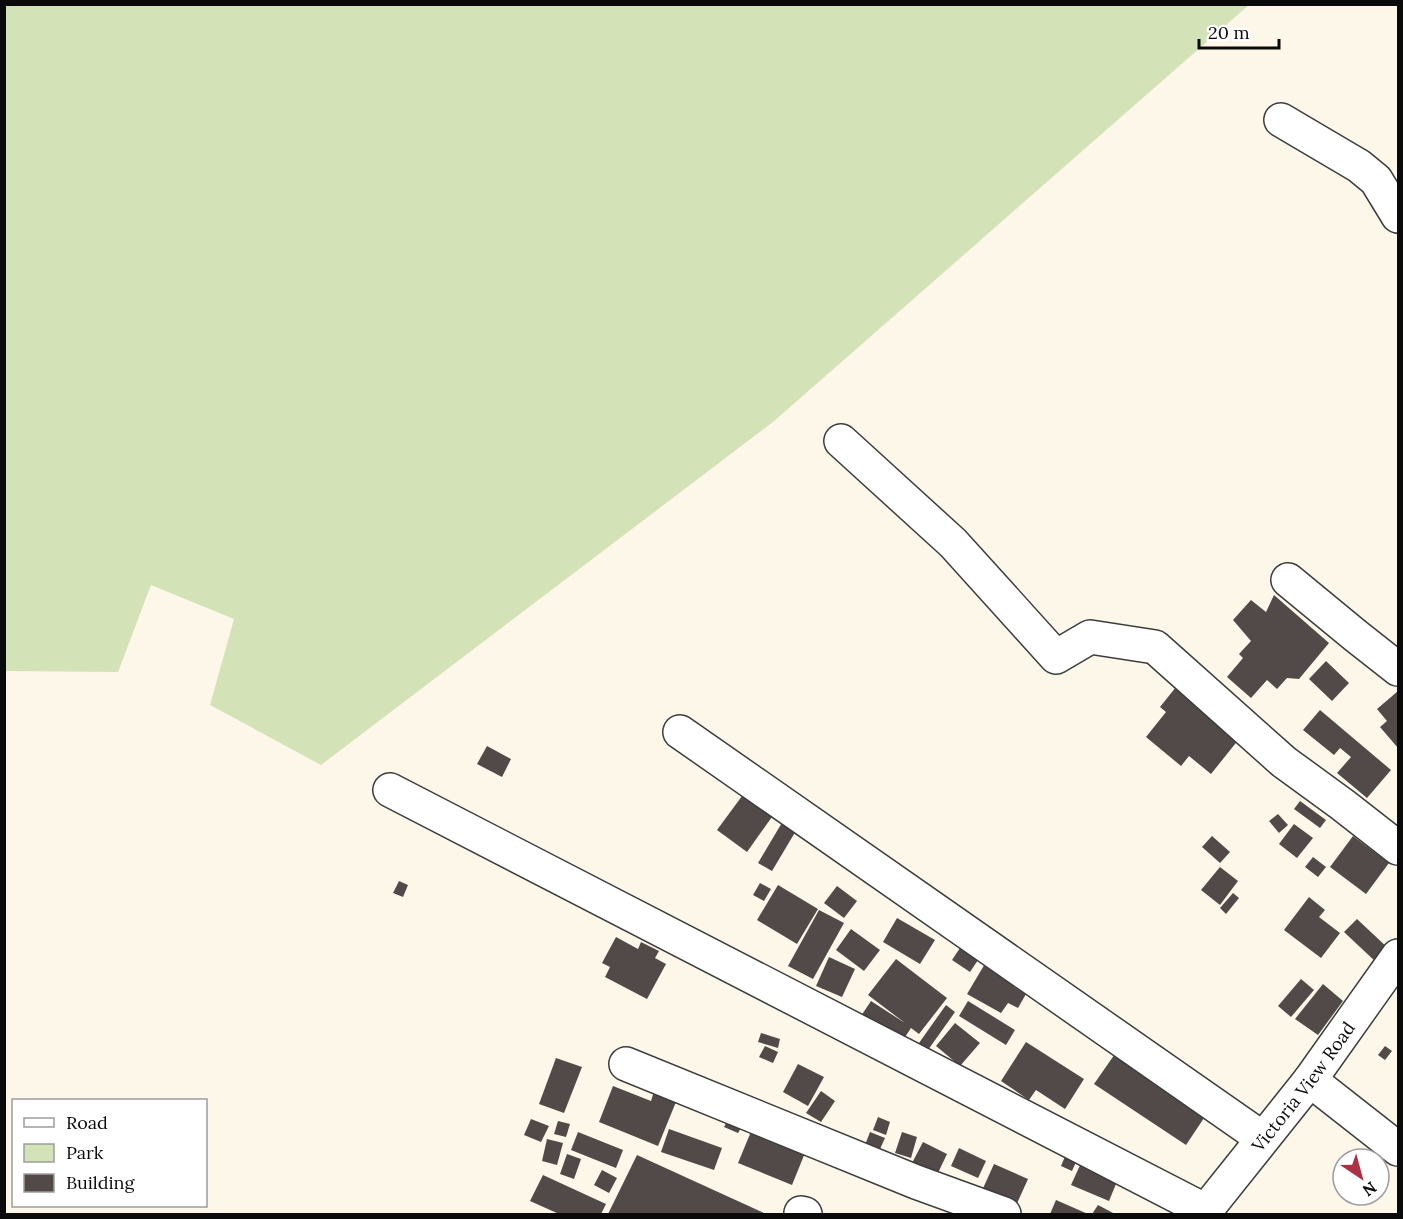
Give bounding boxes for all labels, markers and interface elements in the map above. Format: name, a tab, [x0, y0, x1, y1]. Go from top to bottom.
scale bar	[1199, 12, 1278, 50]
text: 20 m	[1208, 21, 1250, 44]
street label: Victoria View Road	[1245, 1017, 1360, 1157]
legend	[12, 1099, 207, 1207]
text: Road	[66, 1111, 108, 1134]
text: Park	[66, 1141, 104, 1164]
north arrow	[1331, 1147, 1391, 1207]
text: Building	[66, 1171, 136, 1194]
text: N	[1359, 1177, 1381, 1201]

